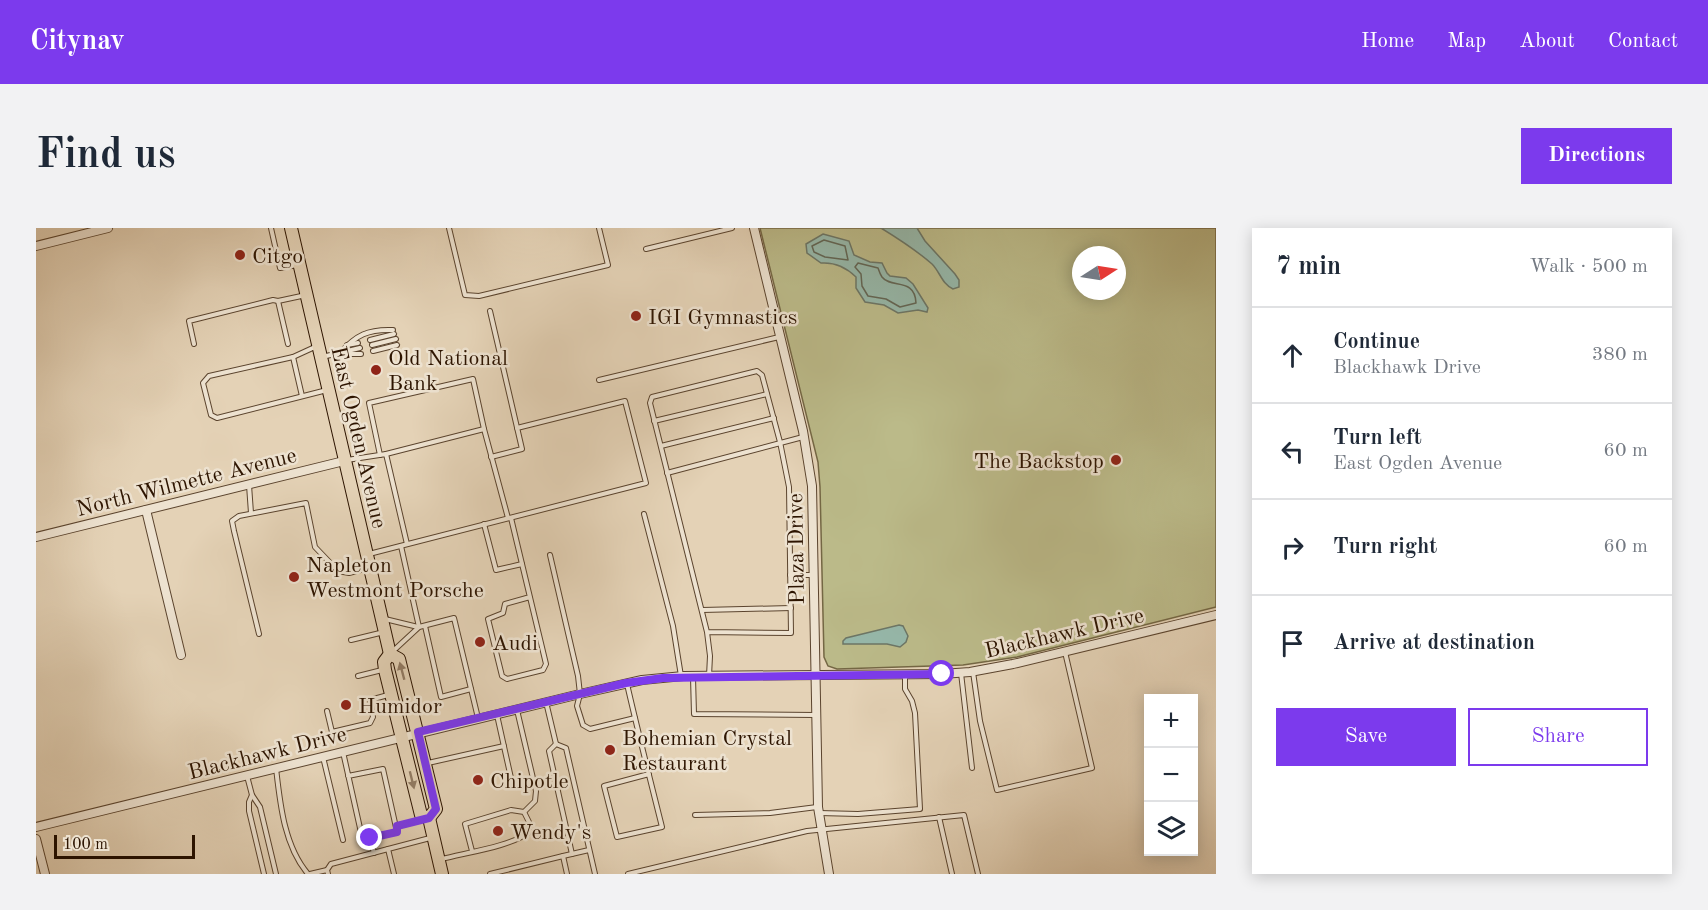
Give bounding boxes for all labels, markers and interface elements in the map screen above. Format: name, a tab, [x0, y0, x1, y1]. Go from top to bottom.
text: Citynav	[30, 28, 125, 56]
text: Home	[1361, 31, 1414, 52]
text: Map	[1447, 31, 1486, 52]
text: About	[1519, 31, 1575, 52]
text: Contact	[1608, 31, 1678, 52]
button: Directions	[1521, 128, 1672, 184]
text: Find us	[36, 135, 175, 177]
place label: Citgo	[252, 246, 303, 268]
north arrow	[1072, 246, 1126, 300]
marker: Citgo	[233, 248, 247, 262]
text: 7 min	[1276, 254, 1341, 280]
text: Walk · 500 m	[1529, 257, 1648, 277]
place label: IGI Gymnastics	[648, 307, 797, 329]
marker: IGI Gymnastics	[629, 309, 643, 323]
text: Continue	[1333, 331, 1420, 353]
icon: ahead	[1276, 339, 1309, 372]
street label: East Ogden Avenue	[326, 344, 390, 531]
text: 380 m	[1592, 345, 1648, 365]
place label: Old National Bank	[388, 348, 508, 395]
text: Blackhawk Drive	[1333, 358, 1481, 378]
marker: Old National Bank	[369, 363, 383, 377]
text: Turn left	[1333, 427, 1422, 449]
icon: left	[1276, 435, 1309, 468]
text: 60 m	[1603, 441, 1648, 461]
street label: North Wilmette Avenue	[74, 445, 299, 521]
place label: The Backstop	[973, 451, 1104, 473]
marker: The Backstop	[1109, 453, 1123, 467]
text: East Ogden Avenue	[1333, 454, 1502, 474]
street label: Plaza Drive	[785, 493, 809, 605]
icon: right	[1276, 531, 1309, 564]
text: Turn right	[1333, 536, 1437, 558]
text: 60 m	[1603, 537, 1648, 557]
place label: Napleton Westmont Porsche	[306, 555, 484, 602]
marker: Napleton Westmont Porsche	[287, 570, 301, 584]
street label: Blackhawk Drive	[983, 605, 1146, 663]
icon: arrive	[1276, 627, 1309, 660]
text: Arrive at destination	[1333, 632, 1535, 654]
place label: Audi	[492, 633, 538, 655]
marker: Audi	[473, 635, 487, 649]
route start	[928, 660, 954, 686]
one-way arrow	[396, 661, 406, 680]
map controls	[1144, 694, 1198, 856]
button: +	[1144, 694, 1198, 748]
place label: Humidor	[358, 696, 442, 718]
marker: Humidor	[339, 698, 353, 712]
button: Save	[1276, 708, 1456, 766]
button: Share	[1468, 708, 1648, 766]
street label: Blackhawk Drive	[186, 724, 349, 784]
place label: Bohemian Crystal Restaurant	[622, 728, 792, 775]
marker: Bohemian Crystal Restaurant	[603, 743, 617, 757]
button: −	[1144, 748, 1198, 802]
one-way arrow	[408, 771, 418, 789]
place label: Chipotle	[490, 771, 569, 793]
marker: Chipotle	[471, 773, 485, 787]
button: layers	[1144, 802, 1198, 856]
place label: Wendy's	[510, 822, 591, 844]
route end	[356, 824, 382, 850]
marker: Wendy's	[491, 824, 505, 838]
scale bar	[54, 832, 195, 860]
text: 100 m	[63, 837, 108, 853]

